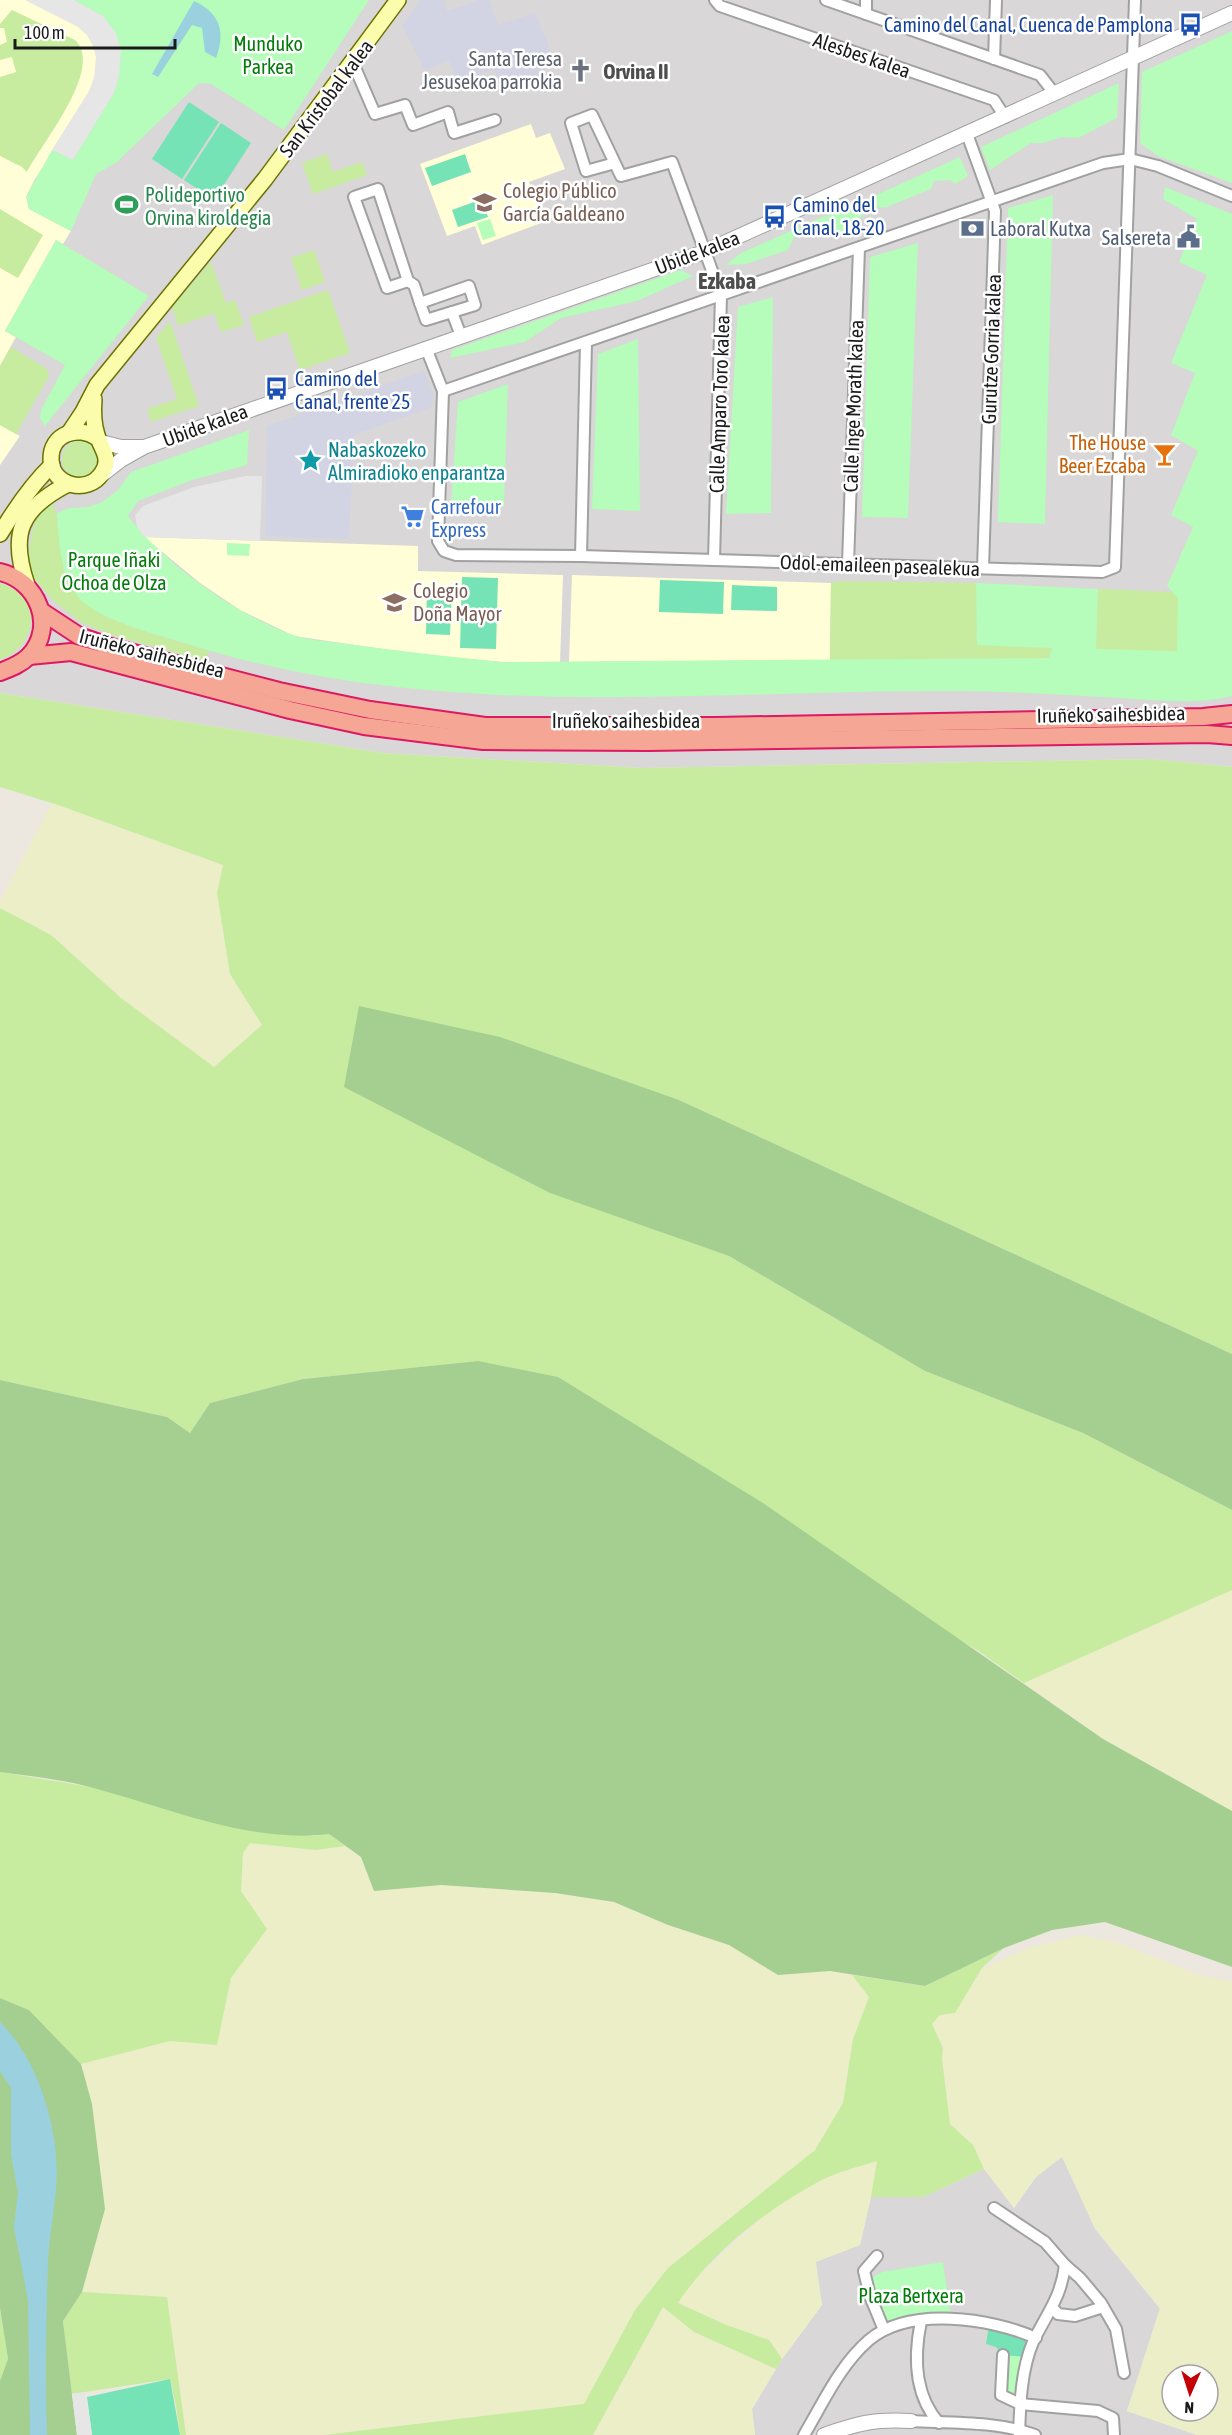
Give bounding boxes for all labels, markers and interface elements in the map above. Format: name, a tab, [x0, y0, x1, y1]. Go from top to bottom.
bus stop icon: Camino del Canal, Cuenca de Pamplona	[1178, 11, 1204, 37]
scale bar	[15, 12, 176, 50]
place label: Camino del Canal, Cuenca de Pamplona	[884, 13, 1173, 36]
text: 100 m	[24, 22, 65, 43]
street label: Alesbes kalea	[811, 28, 913, 82]
park label: Munduko Parkea	[233, 32, 303, 78]
street label: San Kristobal kalea	[274, 35, 378, 161]
place label: Santa Teresa Jesusekoa parrokia	[422, 47, 562, 93]
church icon: Santa Teresa Jesusekoa parrokia	[567, 57, 593, 83]
district label: Orvina II	[603, 59, 669, 83]
place label: Colegio Público García Galdeano	[503, 179, 625, 225]
place label: Polideportivo Orvina kiroldegia	[145, 183, 271, 229]
school or university icon: Colegio Público García Galdeano	[472, 189, 498, 215]
sports icon: Polideportivo Orvina kiroldegia	[114, 192, 140, 218]
place label: Camino del Canal, 18-20	[793, 193, 885, 239]
bus stop icon: Camino del Canal, 18-20	[762, 203, 788, 229]
bank icon: Laboral Kutxa	[959, 215, 985, 241]
place label: Laboral Kutxa	[990, 217, 1091, 240]
public building icon: Salsereta	[1176, 224, 1202, 250]
street label: Ubide kalea	[651, 225, 743, 279]
place label: Salsereta	[1102, 226, 1171, 249]
district label: Ezkaba	[698, 268, 756, 294]
street label: Gurutze Gorria kalea	[977, 273, 1005, 425]
street label: Calle Amparo Toro kalea	[704, 315, 734, 493]
street label: Calle Inge Morath kalea	[838, 319, 868, 493]
place label: Camino del Canal, frente 25	[295, 367, 410, 413]
bus stop icon: Camino del Canal, frente 25	[264, 376, 290, 402]
street label: Ubide kalea	[159, 399, 251, 451]
place label: The House Beer Ezcaba	[1059, 431, 1146, 477]
place label: Nabaskozeko Almiradioko enparantza	[328, 438, 505, 484]
bar icon: The House Beer Ezcaba	[1151, 441, 1177, 467]
place icon: Nabaskozeko Almiradioko enparantza	[297, 448, 323, 474]
place label: Carrefour Express	[431, 495, 502, 541]
supermarket icon: Carrefour Express	[400, 504, 426, 530]
park label: Parque Iñaki Ochoa de Olza	[62, 548, 167, 594]
street label: Odol-emaileen pasealekua	[780, 550, 980, 580]
place label: Colegio Doña Mayor	[413, 579, 502, 625]
school or university icon: Colegio Doña Mayor	[382, 589, 408, 615]
street label: Iruñeko saihesbidea	[77, 624, 227, 682]
street label: Iruñeko saihesbidea	[1036, 701, 1186, 727]
street label: Iruñeko saihesbidea	[552, 709, 700, 732]
park label: Plaza Bertxera	[858, 2284, 964, 2307]
north arrow	[1160, 2363, 1220, 2423]
text: N	[1184, 2399, 1194, 2417]

